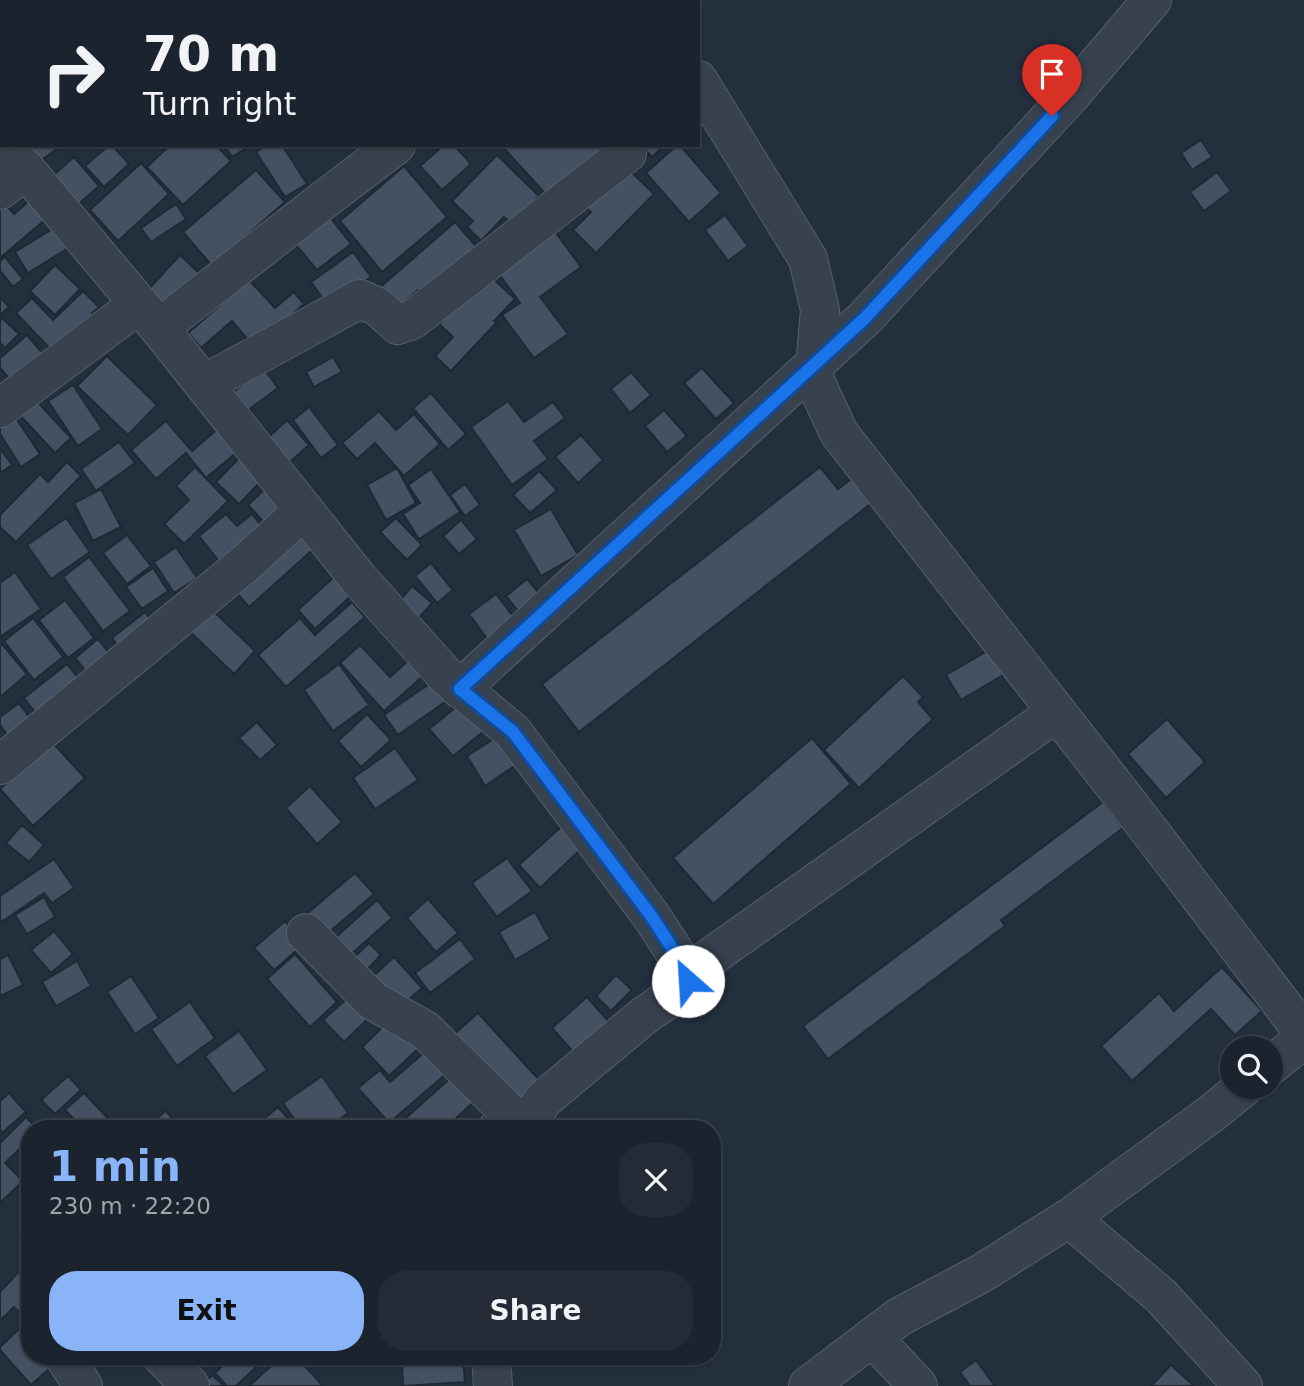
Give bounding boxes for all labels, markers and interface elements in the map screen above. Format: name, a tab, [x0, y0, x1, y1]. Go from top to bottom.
text: 70 m	[143, 26, 279, 83]
icon: right	[28, 28, 119, 119]
pin	[1022, 44, 1082, 116]
icon: arrive	[1033, 55, 1071, 93]
text: Turn right	[143, 85, 296, 123]
position arrow	[651, 944, 725, 1018]
map controls	[1220, 1036, 1283, 1099]
button: search	[1220, 1036, 1283, 1099]
text: 1 min	[49, 1142, 181, 1191]
button: close	[619, 1143, 693, 1217]
text: 230 m · 22:20	[49, 1193, 211, 1219]
button: Exit	[49, 1271, 364, 1351]
button: Share	[378, 1271, 693, 1351]

